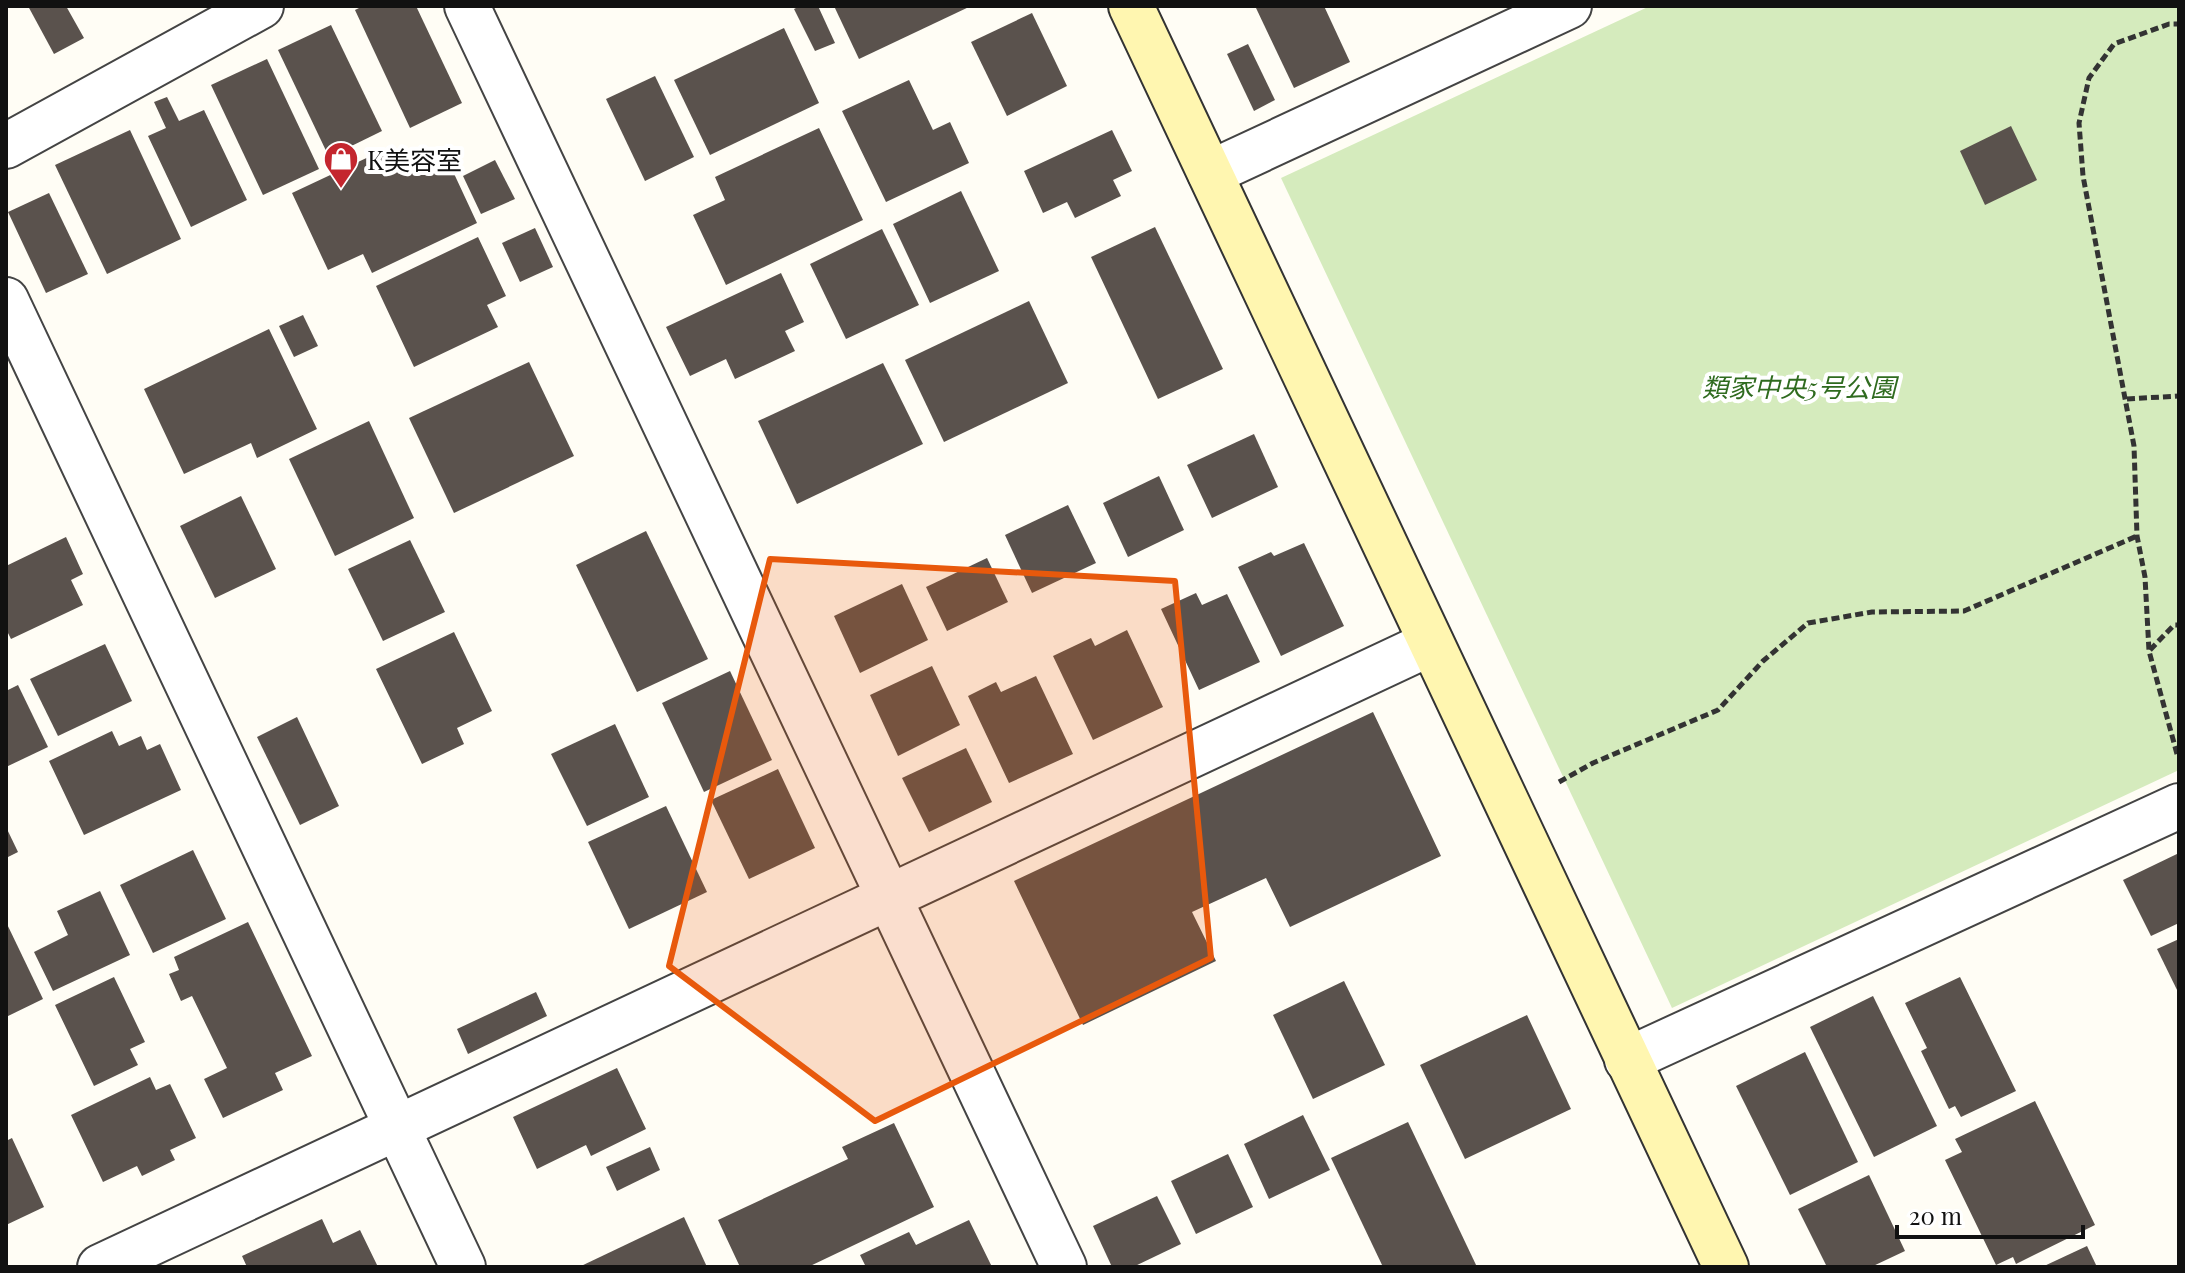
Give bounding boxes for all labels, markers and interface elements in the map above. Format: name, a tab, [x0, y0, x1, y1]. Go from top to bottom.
shop icon: K美容室	[322, 140, 360, 190]
place label: K美容室	[367, 142, 462, 177]
park label: 類家中央5号公園	[1702, 369, 1900, 404]
scale bar	[1897, 1189, 2083, 1239]
text: 20 m	[1909, 1199, 1962, 1231]

